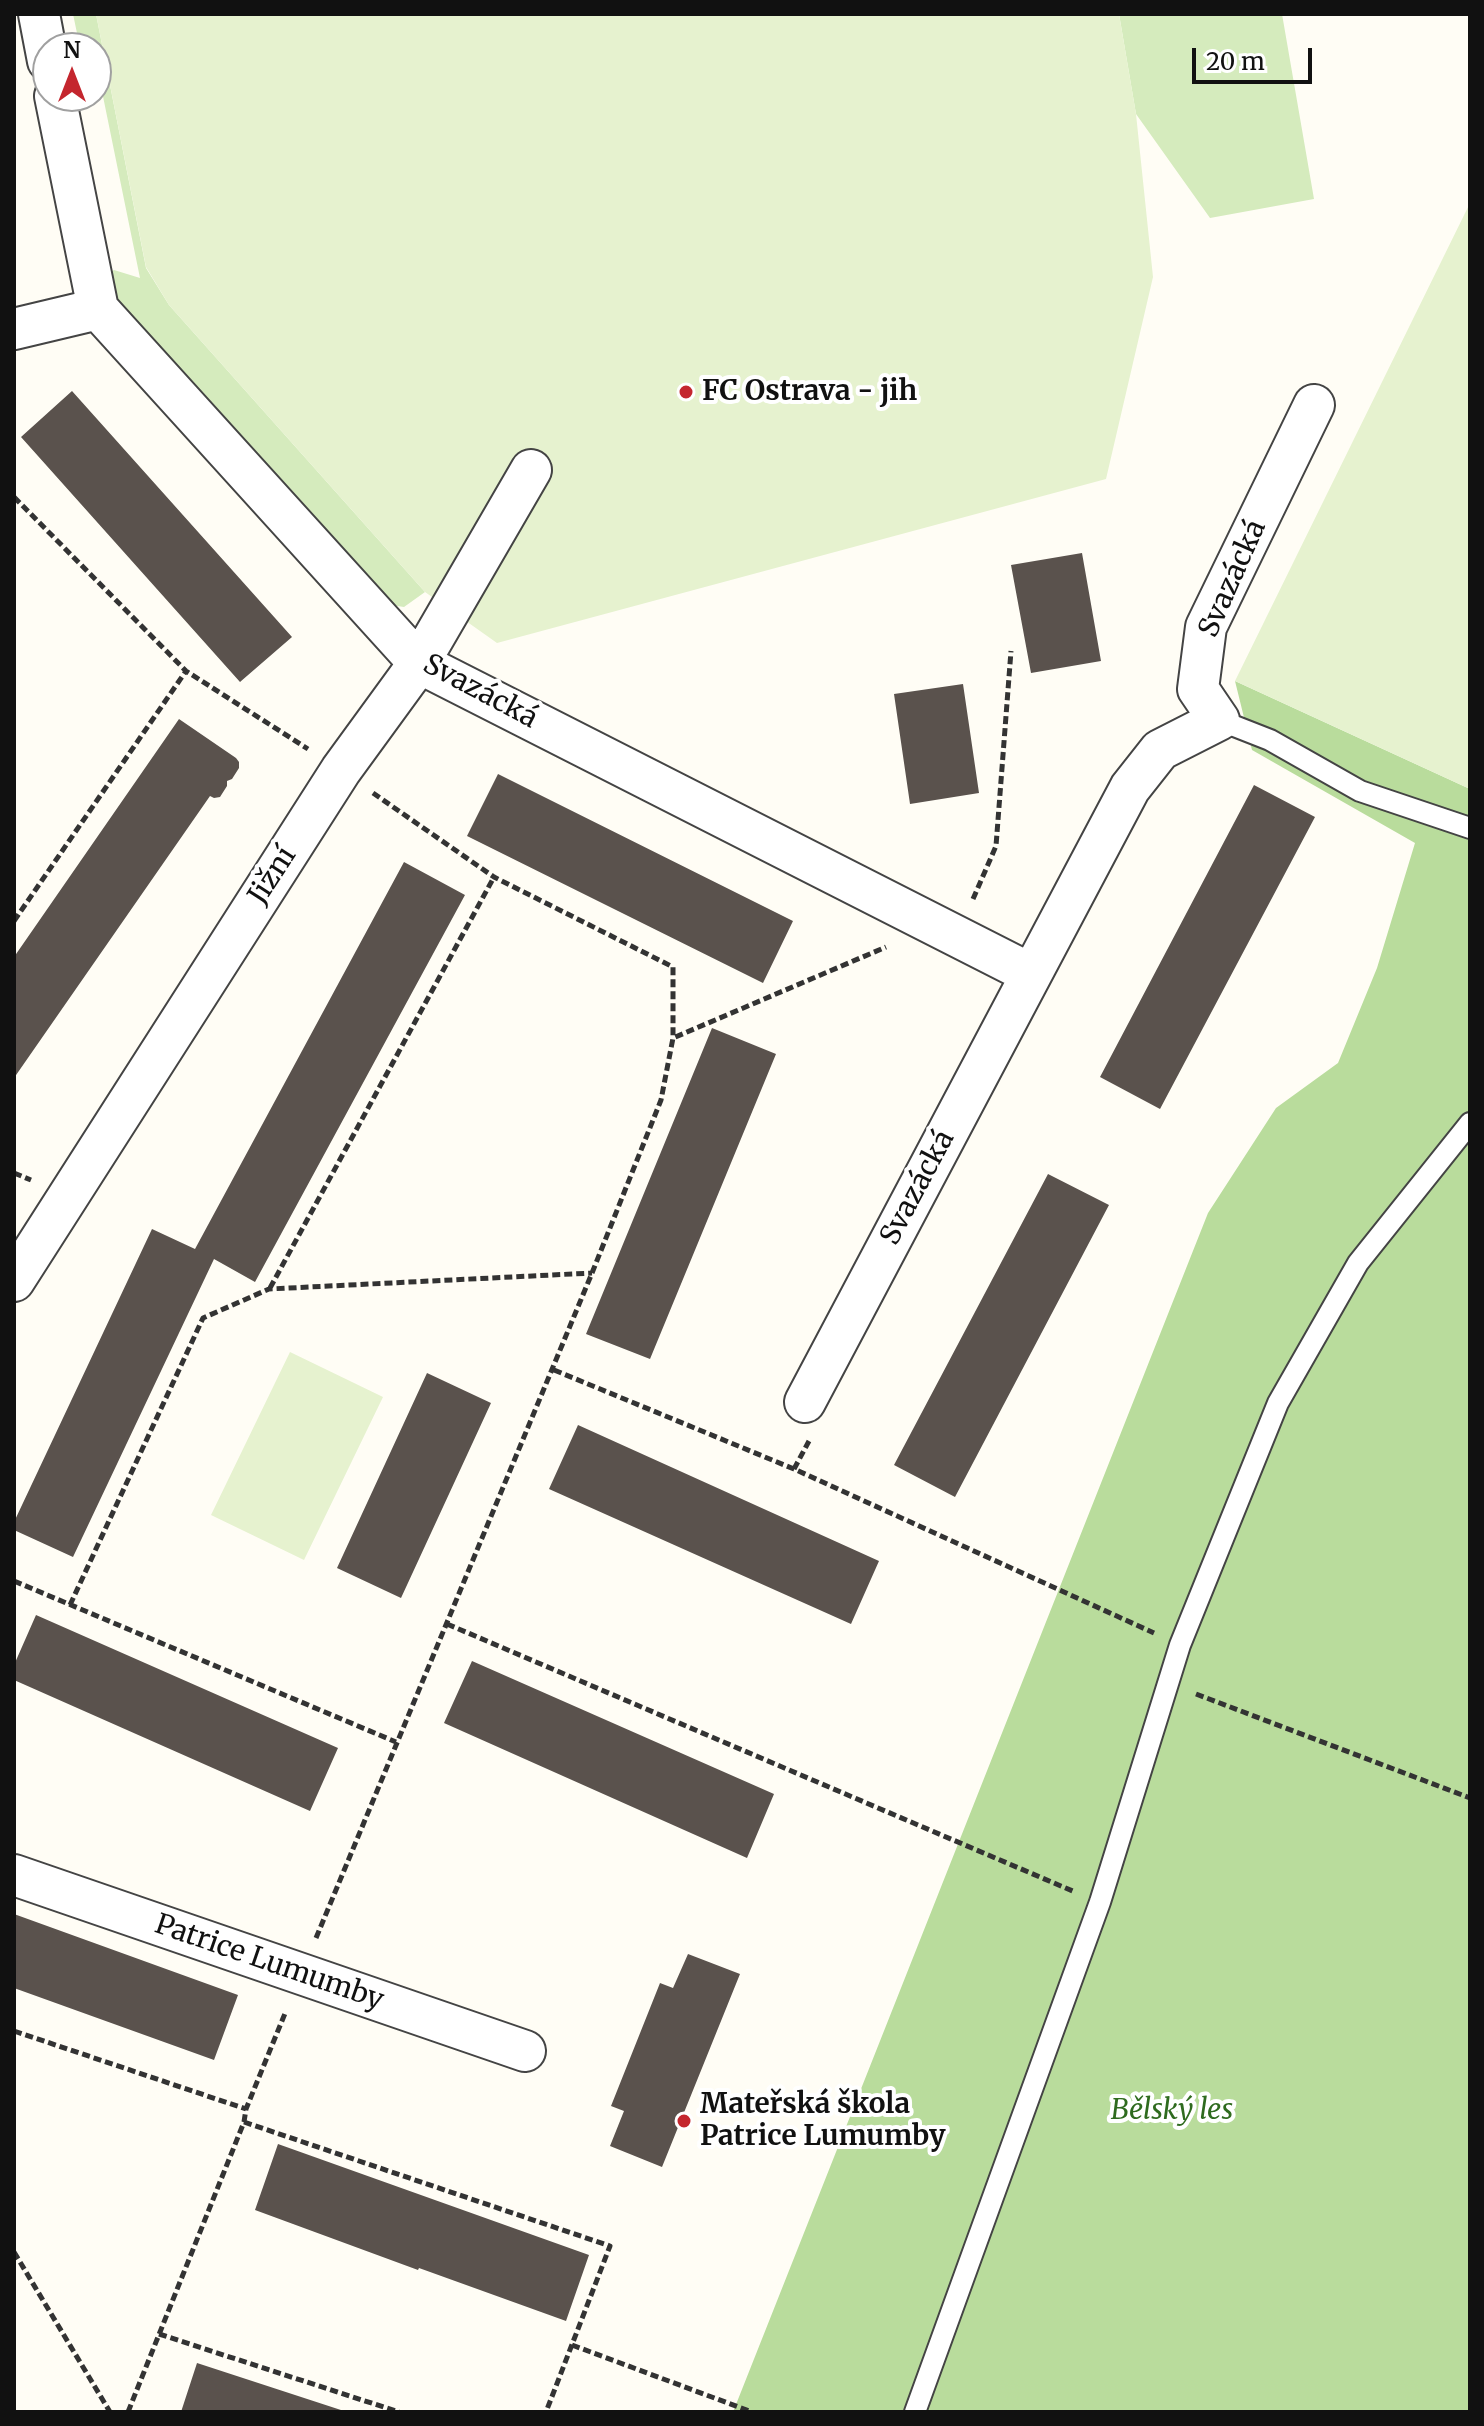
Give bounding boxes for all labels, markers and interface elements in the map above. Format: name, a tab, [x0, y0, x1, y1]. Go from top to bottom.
north arrow	[32, 32, 112, 112]
scale bar	[1196, 32, 1316, 82]
text: N	[63, 36, 81, 64]
text: 20 m	[1206, 46, 1265, 77]
place label: FC Ostrava - jih	[702, 375, 917, 409]
marker: FC Ostrava - jih	[677, 383, 695, 401]
street label: Svazácká	[1192, 515, 1274, 643]
street label: Svazácká	[417, 648, 543, 736]
street label: Jižní	[242, 841, 304, 911]
street label: Svazácká	[874, 1125, 962, 1251]
street label: Patrice Lumumby	[150, 1908, 388, 2018]
place label: Mateřská škola Patrice Lumumby	[700, 2088, 946, 2154]
park label: Bělský les	[1111, 2094, 1233, 2128]
marker: Mateřská škola Patrice Lumumby	[675, 2112, 693, 2130]

